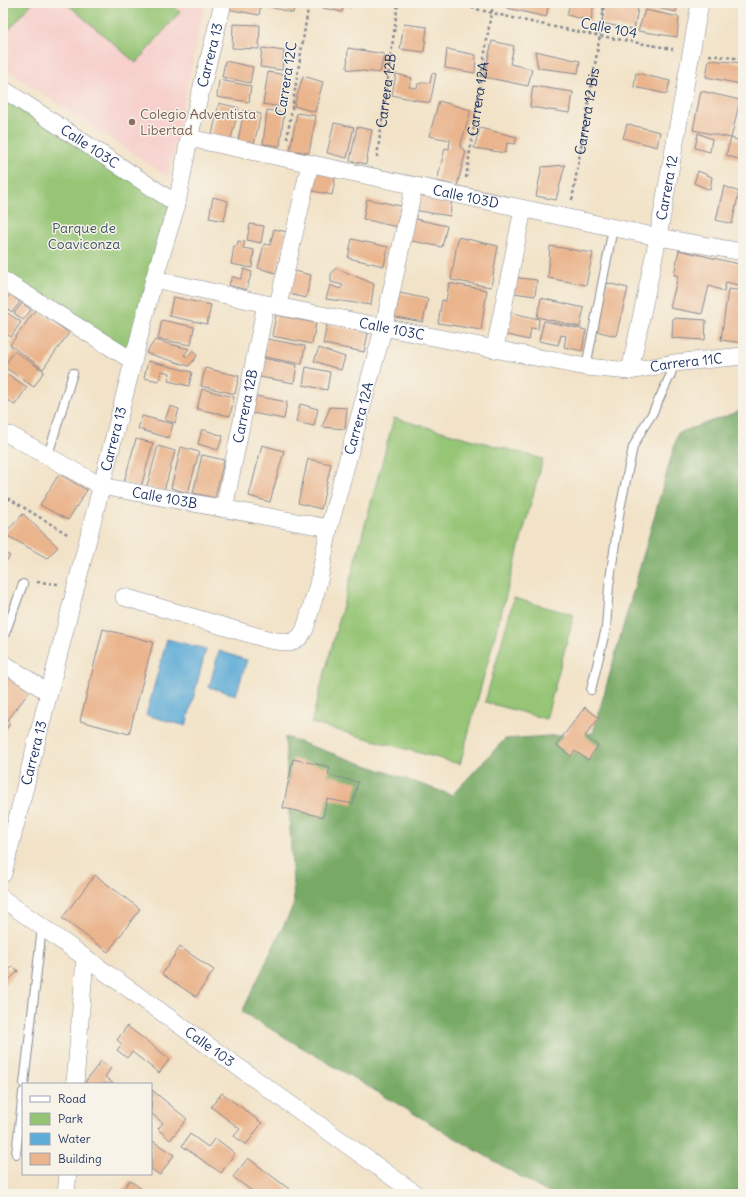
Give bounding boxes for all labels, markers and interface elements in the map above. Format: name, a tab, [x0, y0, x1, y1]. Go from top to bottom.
street label: Calle 104	[579, 14, 639, 42]
street label: Carrera 13	[193, 21, 227, 89]
street label: Carrera 12C	[271, 41, 301, 117]
street label: Carrera 12B	[372, 52, 400, 129]
street label: Carrera 12A	[463, 61, 492, 137]
street label: Carrera 12 Bis	[571, 66, 603, 156]
place label: Colegio Adventista Libertad	[140, 105, 256, 139]
marker: Colegio Adventista Libertad	[127, 117, 137, 127]
street label: Calle 103C	[57, 121, 122, 172]
street label: Carrera 12	[652, 153, 682, 222]
street label: Calle 103D	[431, 181, 501, 212]
park label: Parque de Coaviconza	[48, 219, 120, 253]
street label: Calle 103C	[358, 314, 426, 344]
street label: Carrera 11C	[649, 349, 723, 376]
street label: Carrera 12B	[229, 368, 261, 445]
street label: Carrera 12A	[340, 380, 377, 457]
street label: Carrera 13	[97, 405, 130, 473]
street label: Calle 103B	[130, 483, 199, 513]
street label: Carrera 13	[17, 719, 51, 787]
street label: Calle 103	[181, 1023, 238, 1071]
legend	[22, 1083, 152, 1175]
text: Road	[58, 1091, 86, 1106]
text: Park	[58, 1111, 83, 1126]
text: Water	[58, 1131, 91, 1146]
text: Building	[58, 1151, 102, 1166]

